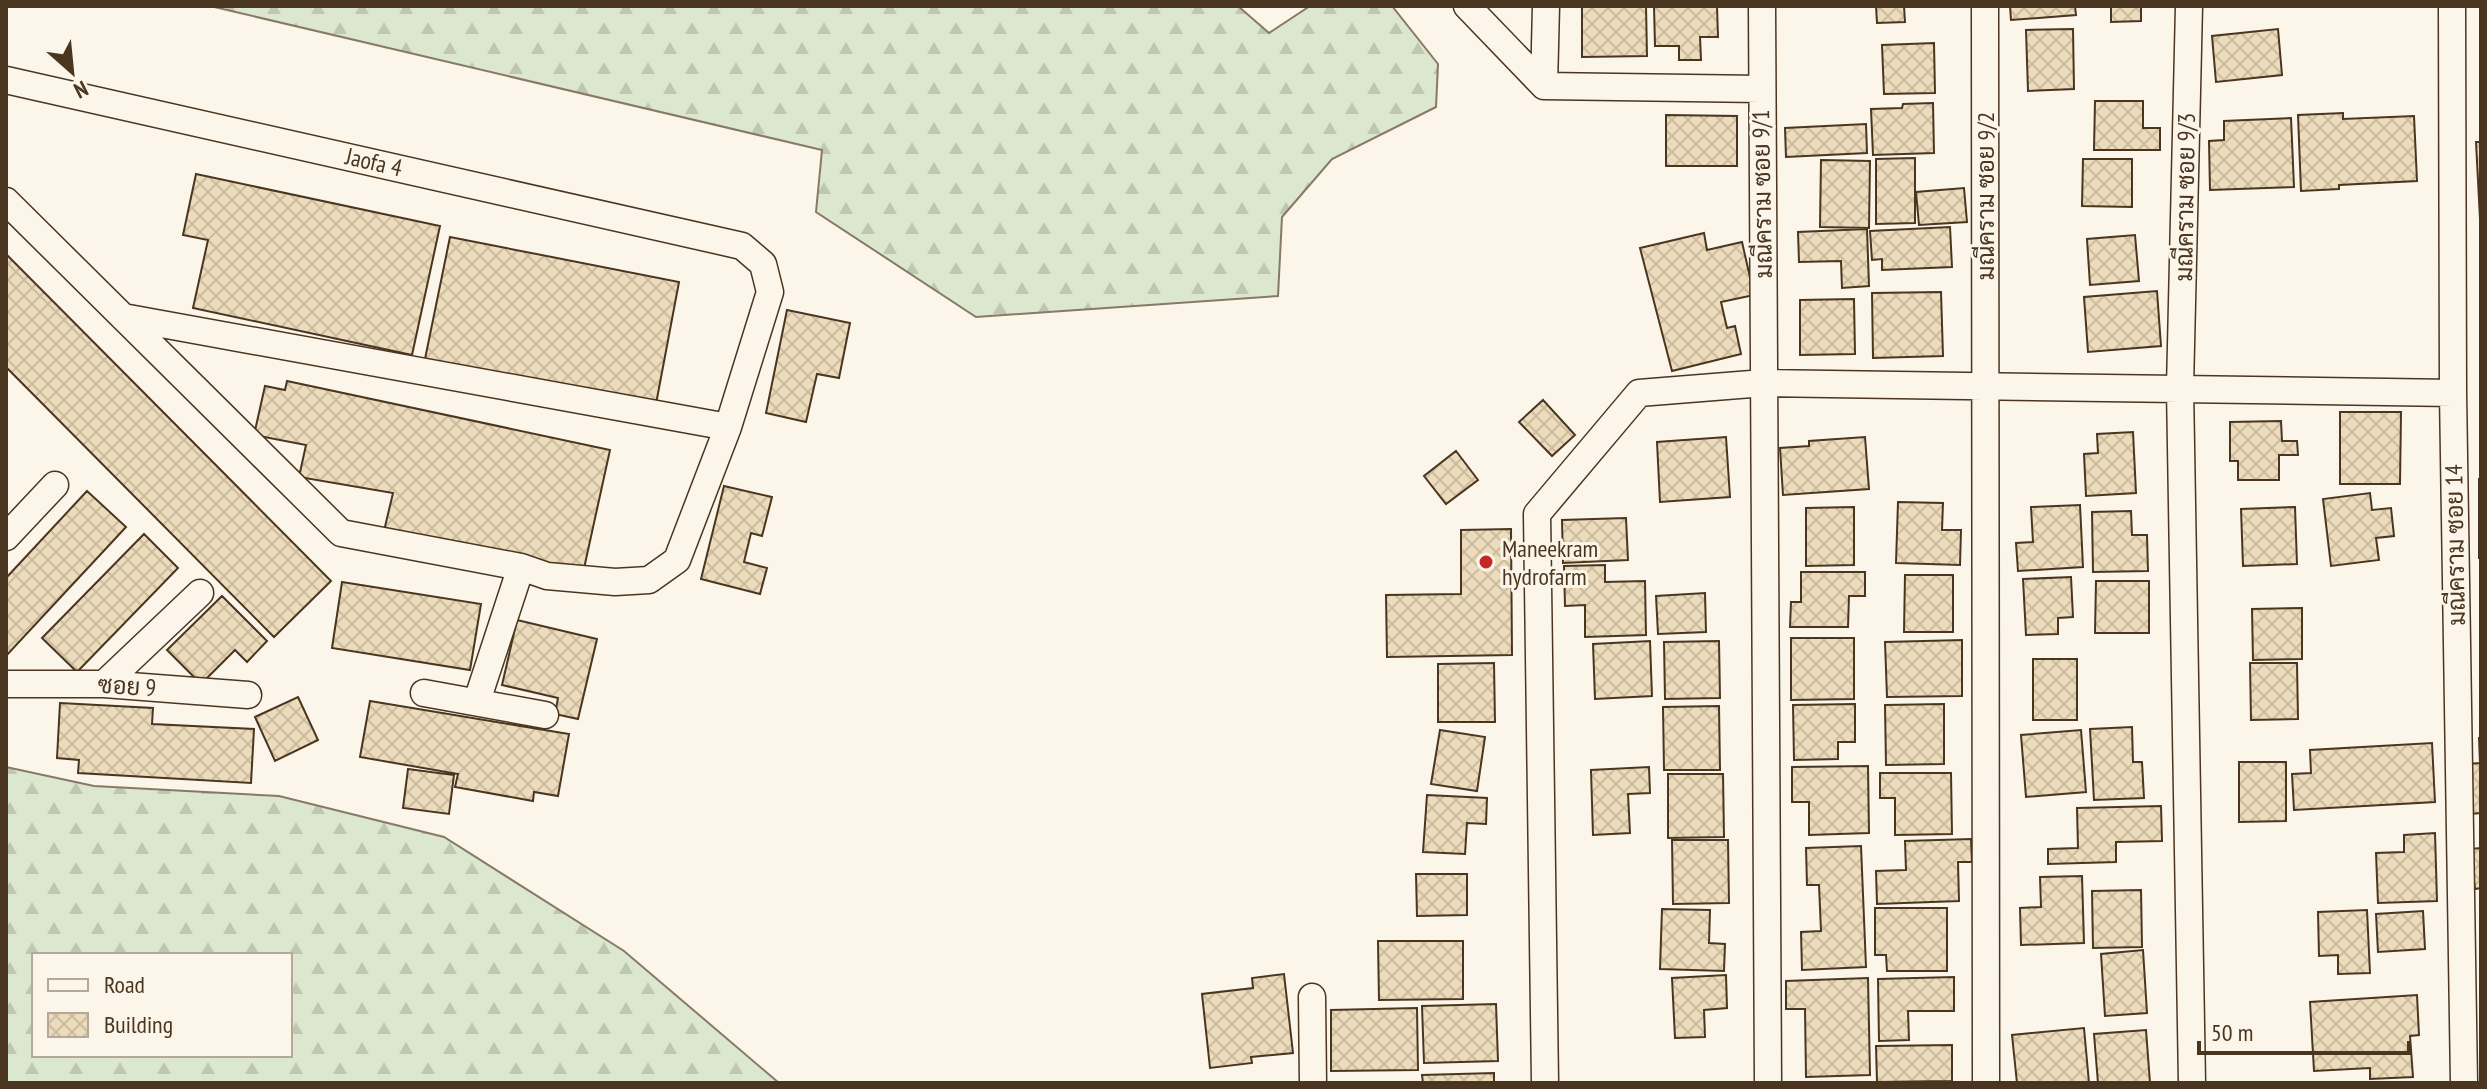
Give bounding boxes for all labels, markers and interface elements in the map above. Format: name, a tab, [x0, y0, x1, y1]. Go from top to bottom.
north arrow	[32, 32, 112, 112]
text: N	[69, 75, 93, 105]
street label: มณีคราม ซอย 9/1	[1745, 109, 1779, 279]
street label: มณีคราม ซอย 9/2	[1970, 112, 2001, 280]
street label: มณีคราม ซอย 9/3	[2168, 112, 2202, 282]
street label: Jaofa 4	[342, 140, 406, 184]
street label: มณีคราม ซอย 14	[2438, 464, 2472, 626]
place label: Maneekram hydrofarm	[1502, 533, 1598, 592]
marker: Maneekram hydrofarm	[1477, 553, 1495, 571]
street label: ซอย 9	[97, 668, 157, 704]
legend	[32, 953, 292, 1057]
text: Road	[104, 969, 145, 1000]
scale bar	[2199, 1005, 2409, 1055]
text: Building	[104, 1009, 173, 1040]
text: 50 m	[2211, 1017, 2253, 1048]

